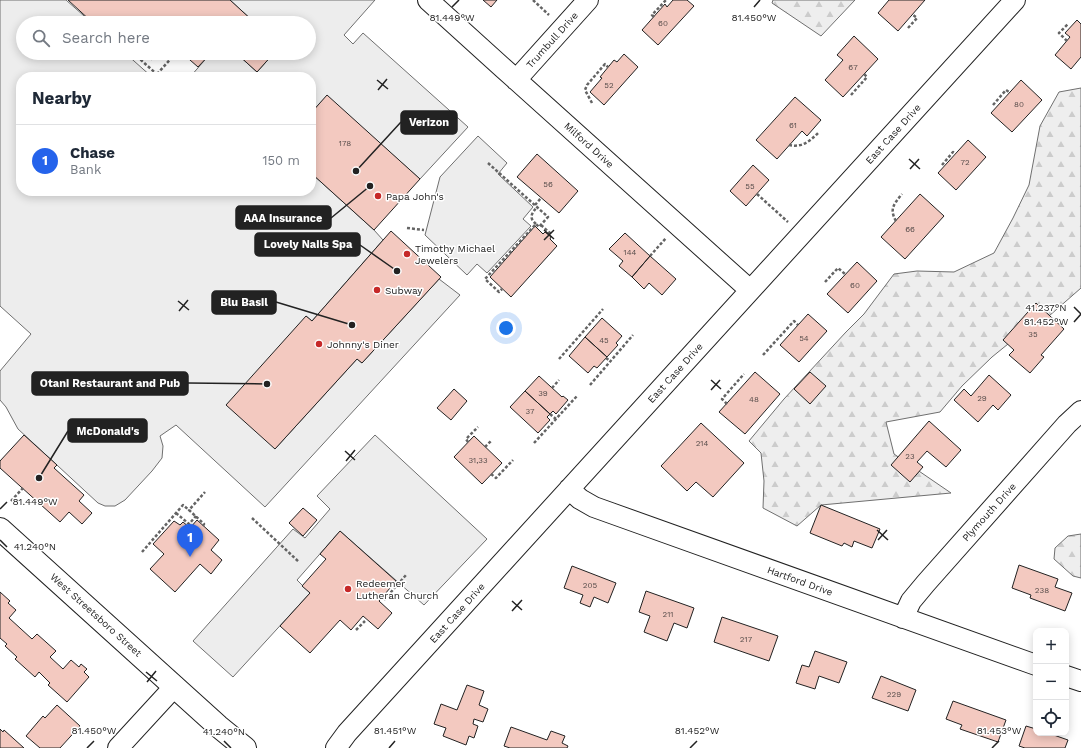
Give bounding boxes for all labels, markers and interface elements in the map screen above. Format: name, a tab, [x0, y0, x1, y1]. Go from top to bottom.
street label: Trumbull Drive	[524, 10, 580, 70]
text: 81.449°W	[429, 12, 475, 23]
text: 81.450°W	[732, 12, 777, 23]
search box	[16, 16, 316, 60]
house number: 60	[658, 19, 668, 28]
icon: search	[30, 27, 52, 49]
text: Search here	[62, 29, 150, 47]
house number: 67	[848, 63, 858, 72]
house number: 52	[604, 81, 614, 90]
text: Nearby	[32, 88, 91, 108]
house number: 80	[1014, 100, 1024, 109]
street label: East Case Drive	[863, 102, 923, 166]
callout: Verizon	[401, 111, 457, 134]
text: Verizon	[409, 116, 449, 129]
street label: Milford Drive	[562, 120, 616, 170]
house number: 61	[789, 121, 797, 130]
house number: 178	[339, 139, 351, 148]
text: Chase	[70, 144, 115, 162]
text: 1	[42, 153, 48, 168]
text: 150 m	[262, 153, 300, 168]
house number: 72	[960, 158, 970, 167]
text: Bank	[70, 162, 101, 177]
house number: 56	[543, 180, 553, 189]
house number: 55	[745, 182, 755, 191]
marker: Papa John's	[373, 191, 383, 201]
place label: Papa John's	[386, 191, 444, 202]
callout: AAA Insurance	[236, 206, 331, 229]
text: AAA Insurance	[244, 212, 322, 225]
house number: 66	[905, 225, 915, 234]
callout: Lovely Nails Spa	[255, 233, 360, 256]
text: Lovely Nails Spa	[264, 238, 353, 251]
place label: Timothy Michael Jewelers	[415, 243, 495, 266]
house number: 144	[624, 248, 637, 257]
marker: Timothy Michael Jewelers	[402, 249, 412, 259]
house number: 60	[850, 281, 860, 290]
marker: Subway	[372, 285, 382, 295]
place label: Subway	[385, 285, 423, 296]
callout: Blu Basil	[212, 291, 276, 314]
text: Blu Basil	[220, 296, 268, 309]
text: 41.237°N	[1025, 302, 1067, 313]
text: 81.452°W	[1024, 316, 1069, 327]
your location	[496, 318, 516, 338]
house number: 35	[1028, 330, 1038, 339]
house number: 54	[799, 334, 809, 343]
house number: 45	[599, 336, 609, 345]
marker: Johnny's Diner	[314, 339, 324, 349]
place label: Johnny's Diner	[327, 339, 399, 350]
street label: East Case Drive	[645, 341, 705, 405]
callout: Otani Restaurant and Pub	[32, 372, 188, 395]
text: Otani Restaurant and Pub	[40, 377, 180, 390]
house number: 39	[538, 389, 548, 398]
house number: 29	[977, 394, 987, 403]
house number: 48	[749, 395, 759, 404]
house number: 37	[526, 407, 535, 416]
callout: McDonald's	[68, 419, 147, 442]
text: McDonald's	[77, 425, 140, 438]
house number: 214	[696, 439, 708, 448]
house number: 23	[905, 452, 915, 461]
house number: 31,33	[468, 456, 488, 465]
street label: Plymouth Drive	[960, 480, 1018, 543]
text: 81.449°W	[12, 496, 58, 507]
pin: 1	[177, 524, 203, 557]
text: 41.240°N	[14, 541, 56, 552]
street label: Hartford Drive	[766, 564, 834, 598]
street label: West Streetsboro Street	[48, 571, 144, 659]
place label: Redeemer Lutheran Church	[356, 578, 438, 601]
street label: East Case Drive	[427, 581, 487, 645]
house number: 205	[583, 581, 597, 590]
marker: Redeemer Lutheran Church	[343, 584, 353, 594]
house number: 238	[1035, 586, 1049, 595]
house number: 211	[663, 610, 673, 619]
map controls	[1033, 628, 1069, 736]
button: +	[1033, 628, 1069, 664]
house number: 217	[740, 635, 753, 644]
button: −	[1033, 664, 1069, 700]
house number: 229	[887, 690, 901, 699]
button: locate	[1033, 700, 1069, 736]
text: 81.450°W	[72, 725, 117, 736]
text: 81.451°W	[374, 725, 417, 736]
text: 81.452°W	[675, 725, 720, 736]
text: 81.453°W	[977, 725, 1022, 736]
text: 41.240°N	[203, 726, 245, 737]

